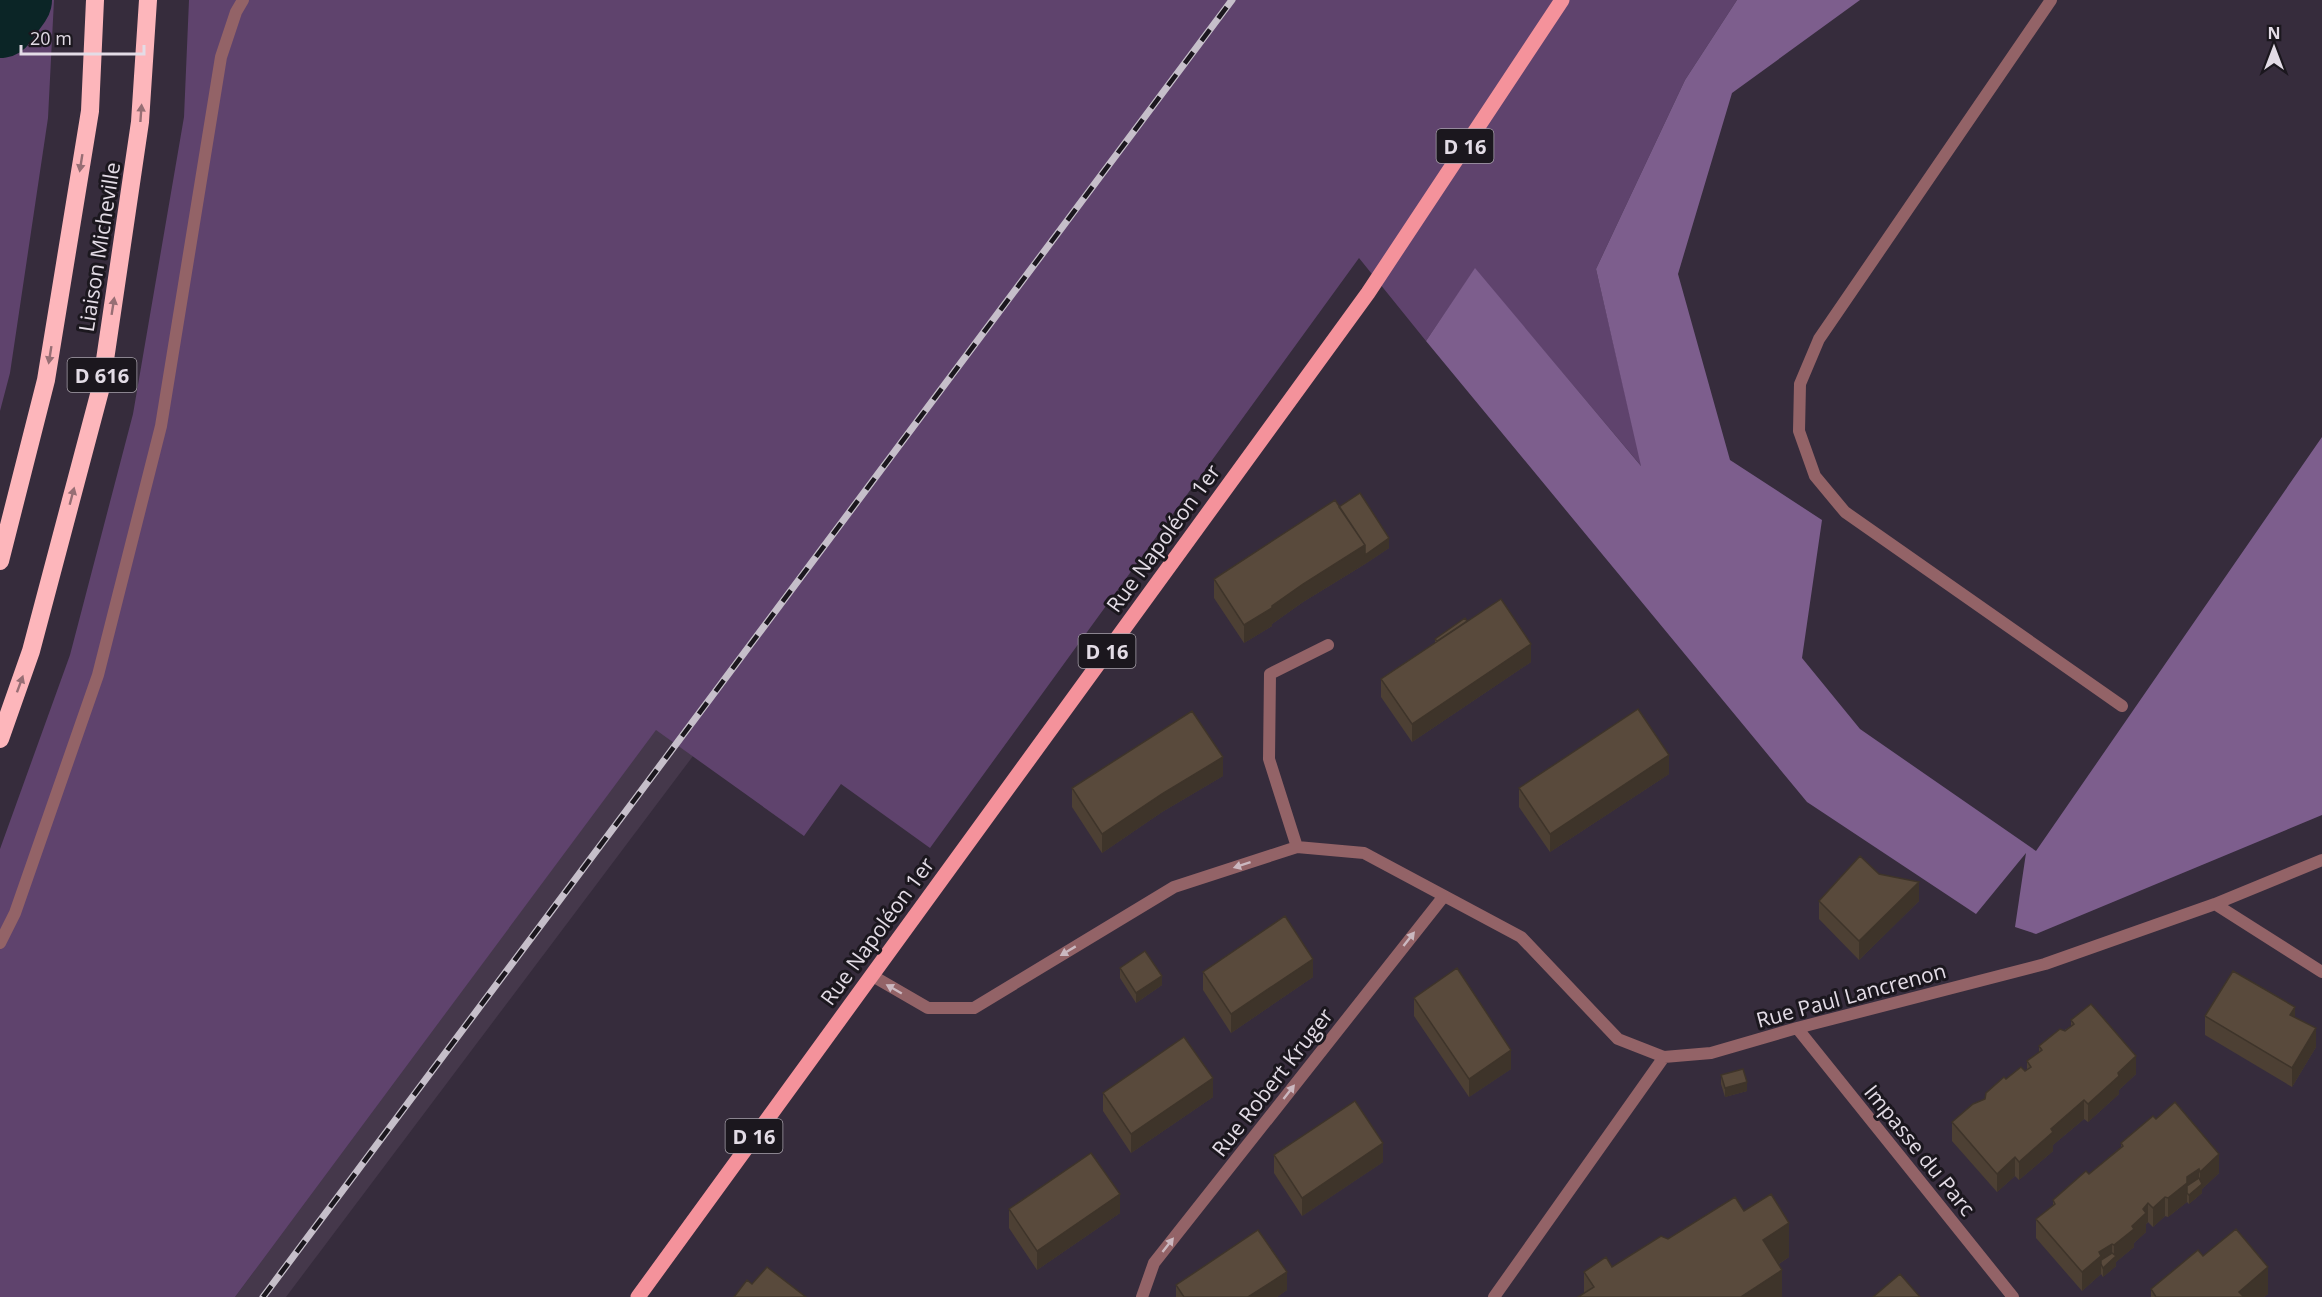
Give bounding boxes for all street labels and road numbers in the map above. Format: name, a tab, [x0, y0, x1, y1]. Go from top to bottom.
road number: D 16	[1436, 129, 1494, 163]
street label: Liaison Micheville	[72, 160, 126, 334]
road number: D 616	[68, 358, 136, 392]
street label: Rue Napoléon 1er	[1100, 458, 1226, 618]
road number: D 16	[1078, 634, 1136, 668]
street label: Rue Napoléon 1er	[814, 851, 940, 1011]
street label: Rue Paul Lancrenon	[1753, 956, 1949, 1034]
street label: Rue Robert Kruger	[1205, 1002, 1339, 1162]
street label: Impasse du Parc	[1858, 1079, 1982, 1221]
road number: D 16	[726, 1119, 783, 1153]

